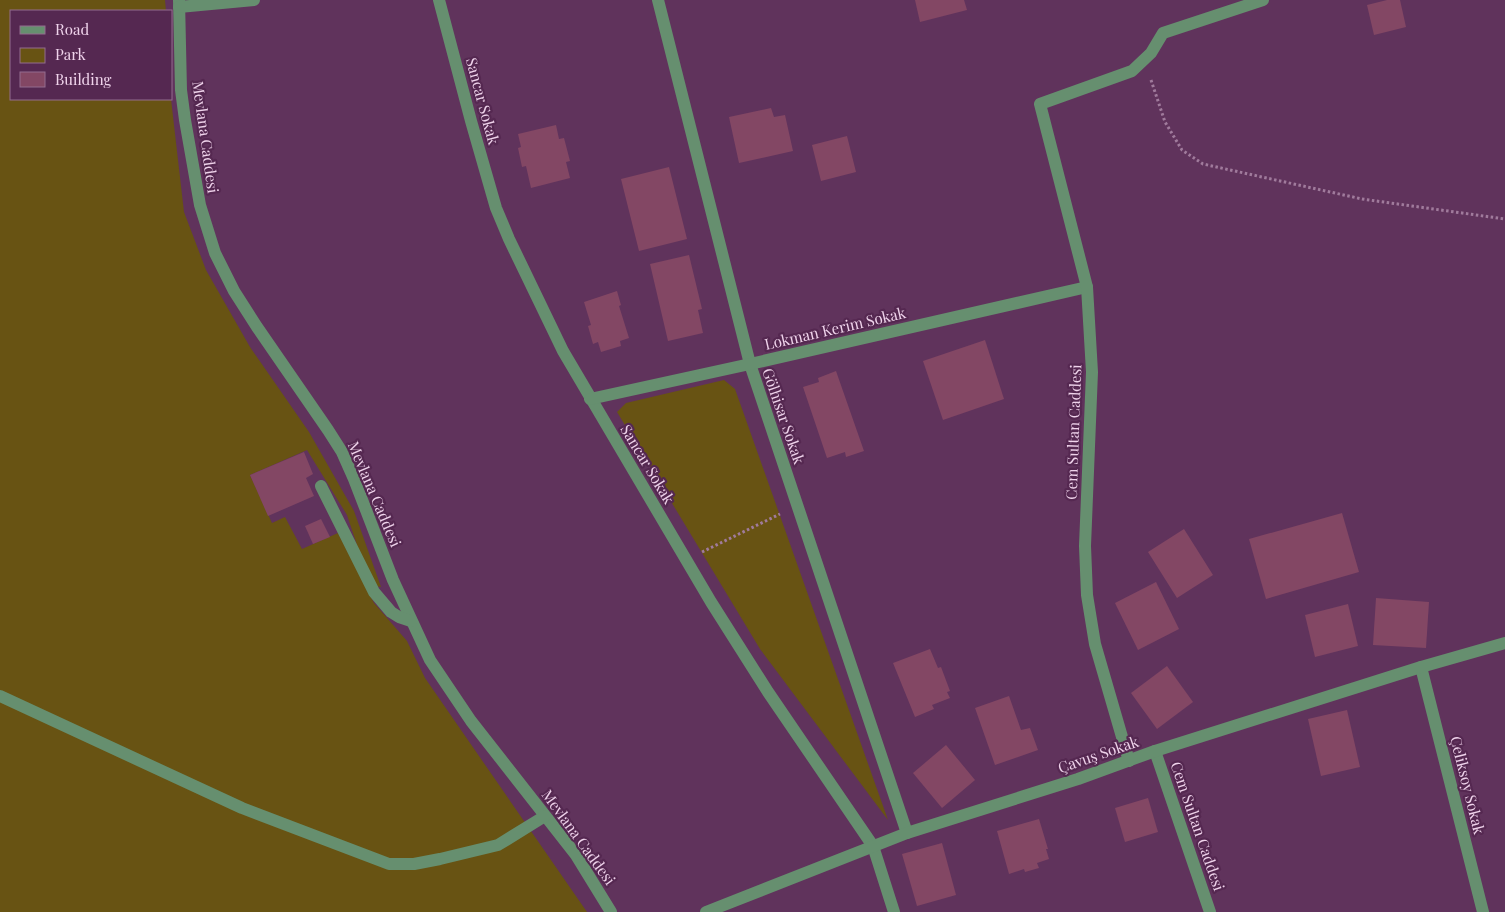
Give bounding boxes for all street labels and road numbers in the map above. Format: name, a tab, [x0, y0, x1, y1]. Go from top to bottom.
street label: Sancar Sokak	[462, 55, 504, 147]
street label: Mevlana Caddesi	[188, 80, 224, 195]
street label: Lokman Kerim Sokak	[763, 302, 908, 354]
street label: Cem Sultan Caddesi	[1061, 363, 1085, 500]
street label: Gölhisar Sokak	[758, 365, 810, 467]
street label: Sancar Sokak	[616, 421, 680, 508]
street label: Mevlana Caddesi	[344, 438, 407, 550]
street label: Çavuş Sokak	[1055, 731, 1142, 777]
street label: Çeliksoy Sokak	[1446, 734, 1490, 837]
street label: Cem Sultan Caddesi	[1166, 759, 1230, 894]
street label: Mevlana Caddesi	[538, 785, 621, 889]

